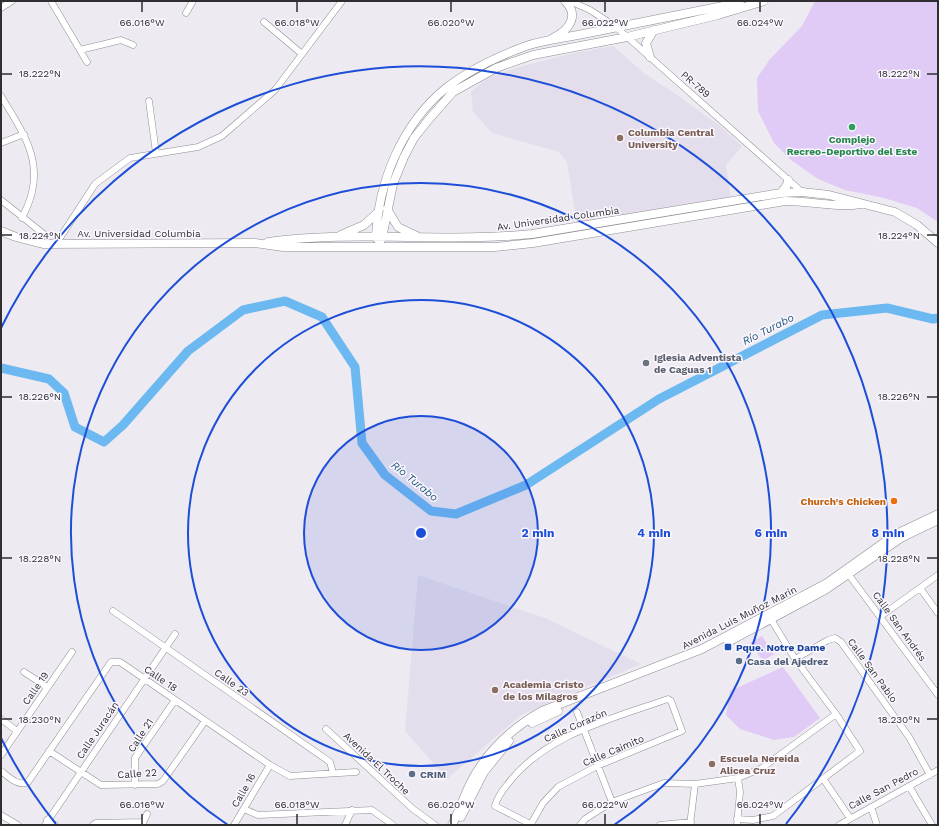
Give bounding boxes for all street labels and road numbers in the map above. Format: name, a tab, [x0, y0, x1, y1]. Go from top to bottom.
street label: PR-789	[679, 69, 712, 100]
street label: Av. Universidad Columbia	[496, 204, 620, 233]
street label: Av. Universidad Columbia	[77, 228, 201, 239]
street label: Avenida Luis Muñoz Marín	[680, 584, 798, 651]
street label: Calle San Andrés	[871, 589, 928, 663]
street label: Calle San Pablo	[846, 636, 900, 704]
street label: Calle 18	[142, 663, 179, 694]
street label: Calle 23	[212, 667, 251, 698]
street label: Calle 19	[20, 670, 51, 707]
street label: Calle Juracán	[74, 700, 121, 761]
street label: Calle Corazón	[542, 707, 608, 744]
street label: Calle 21	[126, 717, 155, 754]
street label: Avenida El Troche	[341, 730, 412, 797]
street label: Calle Caimito	[581, 733, 645, 768]
street label: Calle San Pedro	[846, 765, 920, 811]
street label: Calle 22	[117, 767, 157, 780]
street label: Calle 16	[229, 771, 258, 809]

